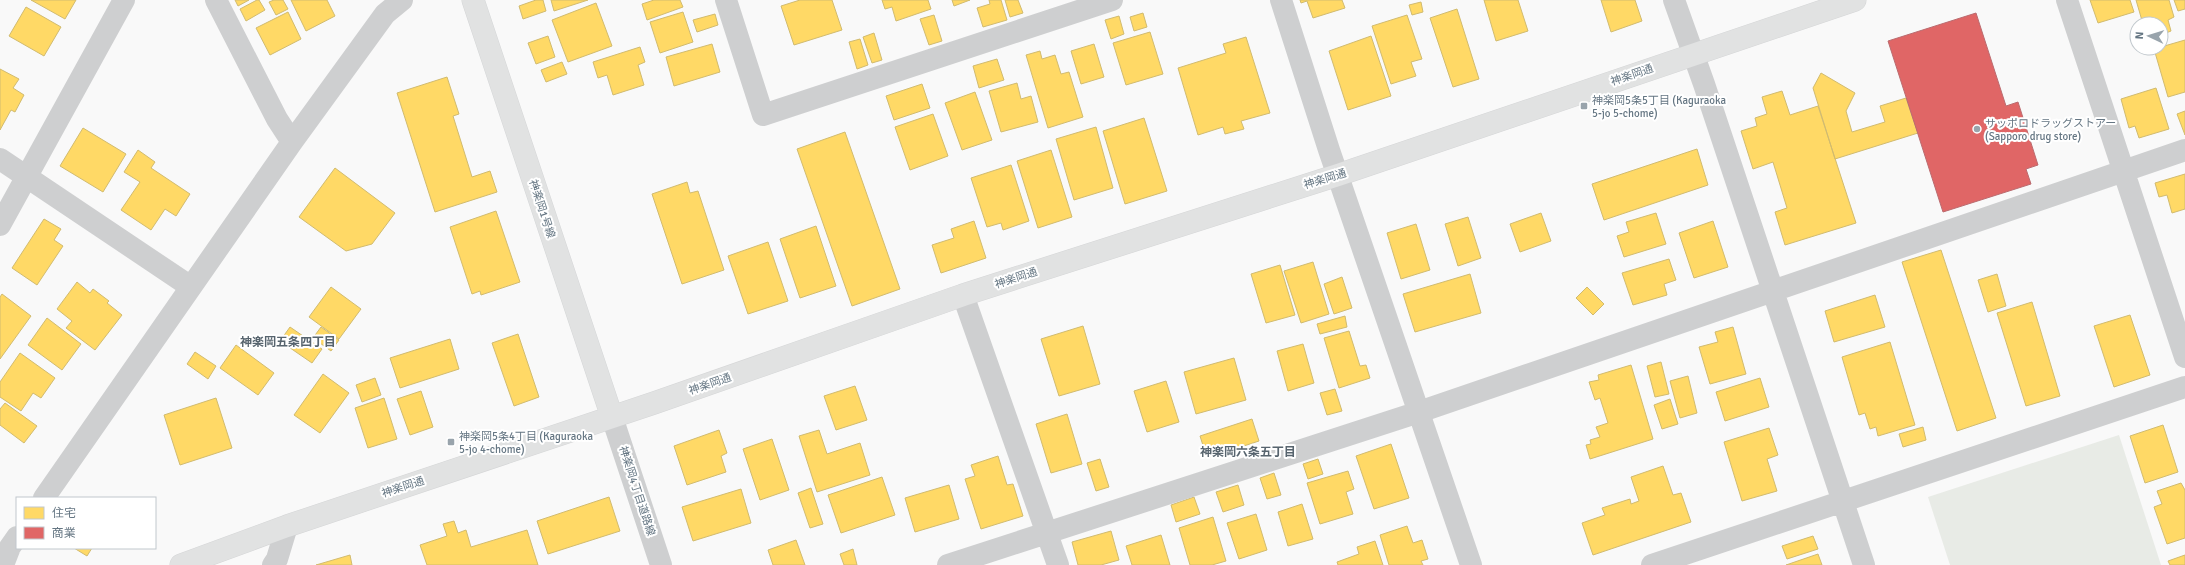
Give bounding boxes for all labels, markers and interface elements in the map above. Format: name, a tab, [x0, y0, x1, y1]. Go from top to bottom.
north arrow	[2129, 16, 2169, 56]
text: N	[2133, 31, 2146, 40]
street label: 神楽岡通	[1609, 62, 1655, 88]
place label: 神楽岡5条5丁目 (Kaguraoka 5-jo 5-chome)	[1592, 94, 1727, 120]
marker: 神楽岡5条5丁目 (Kaguraoka 5-jo 5-chome)	[1579, 101, 1589, 111]
place label: サッポロドラッグストアー (Sapporo drug store)	[1985, 117, 2116, 143]
marker: サッポロドラッグストアー (Sapporo drug store)	[1972, 124, 1982, 134]
street label: 神楽岡通	[1302, 166, 1348, 192]
street label: 神楽岡1号線	[526, 178, 558, 240]
street label: 神楽岡通	[993, 265, 1039, 291]
district label: 神楽岡五条四丁目	[240, 335, 336, 350]
street label: 神楽岡通	[687, 371, 733, 397]
place label: 神楽岡5条4丁目 (Kaguraoka 5-jo 4-chome)	[459, 430, 594, 456]
marker: 神楽岡5条4丁目 (Kaguraoka 5-jo 4-chome)	[446, 437, 456, 447]
street label: 神楽岡4丁目道路線	[616, 444, 658, 538]
district label: 神楽岡六条五丁目	[1200, 445, 1296, 460]
street label: 神楽岡通	[380, 474, 426, 500]
legend	[16, 497, 156, 549]
text: 住宅	[52, 506, 76, 521]
text: 商業	[52, 526, 76, 541]

